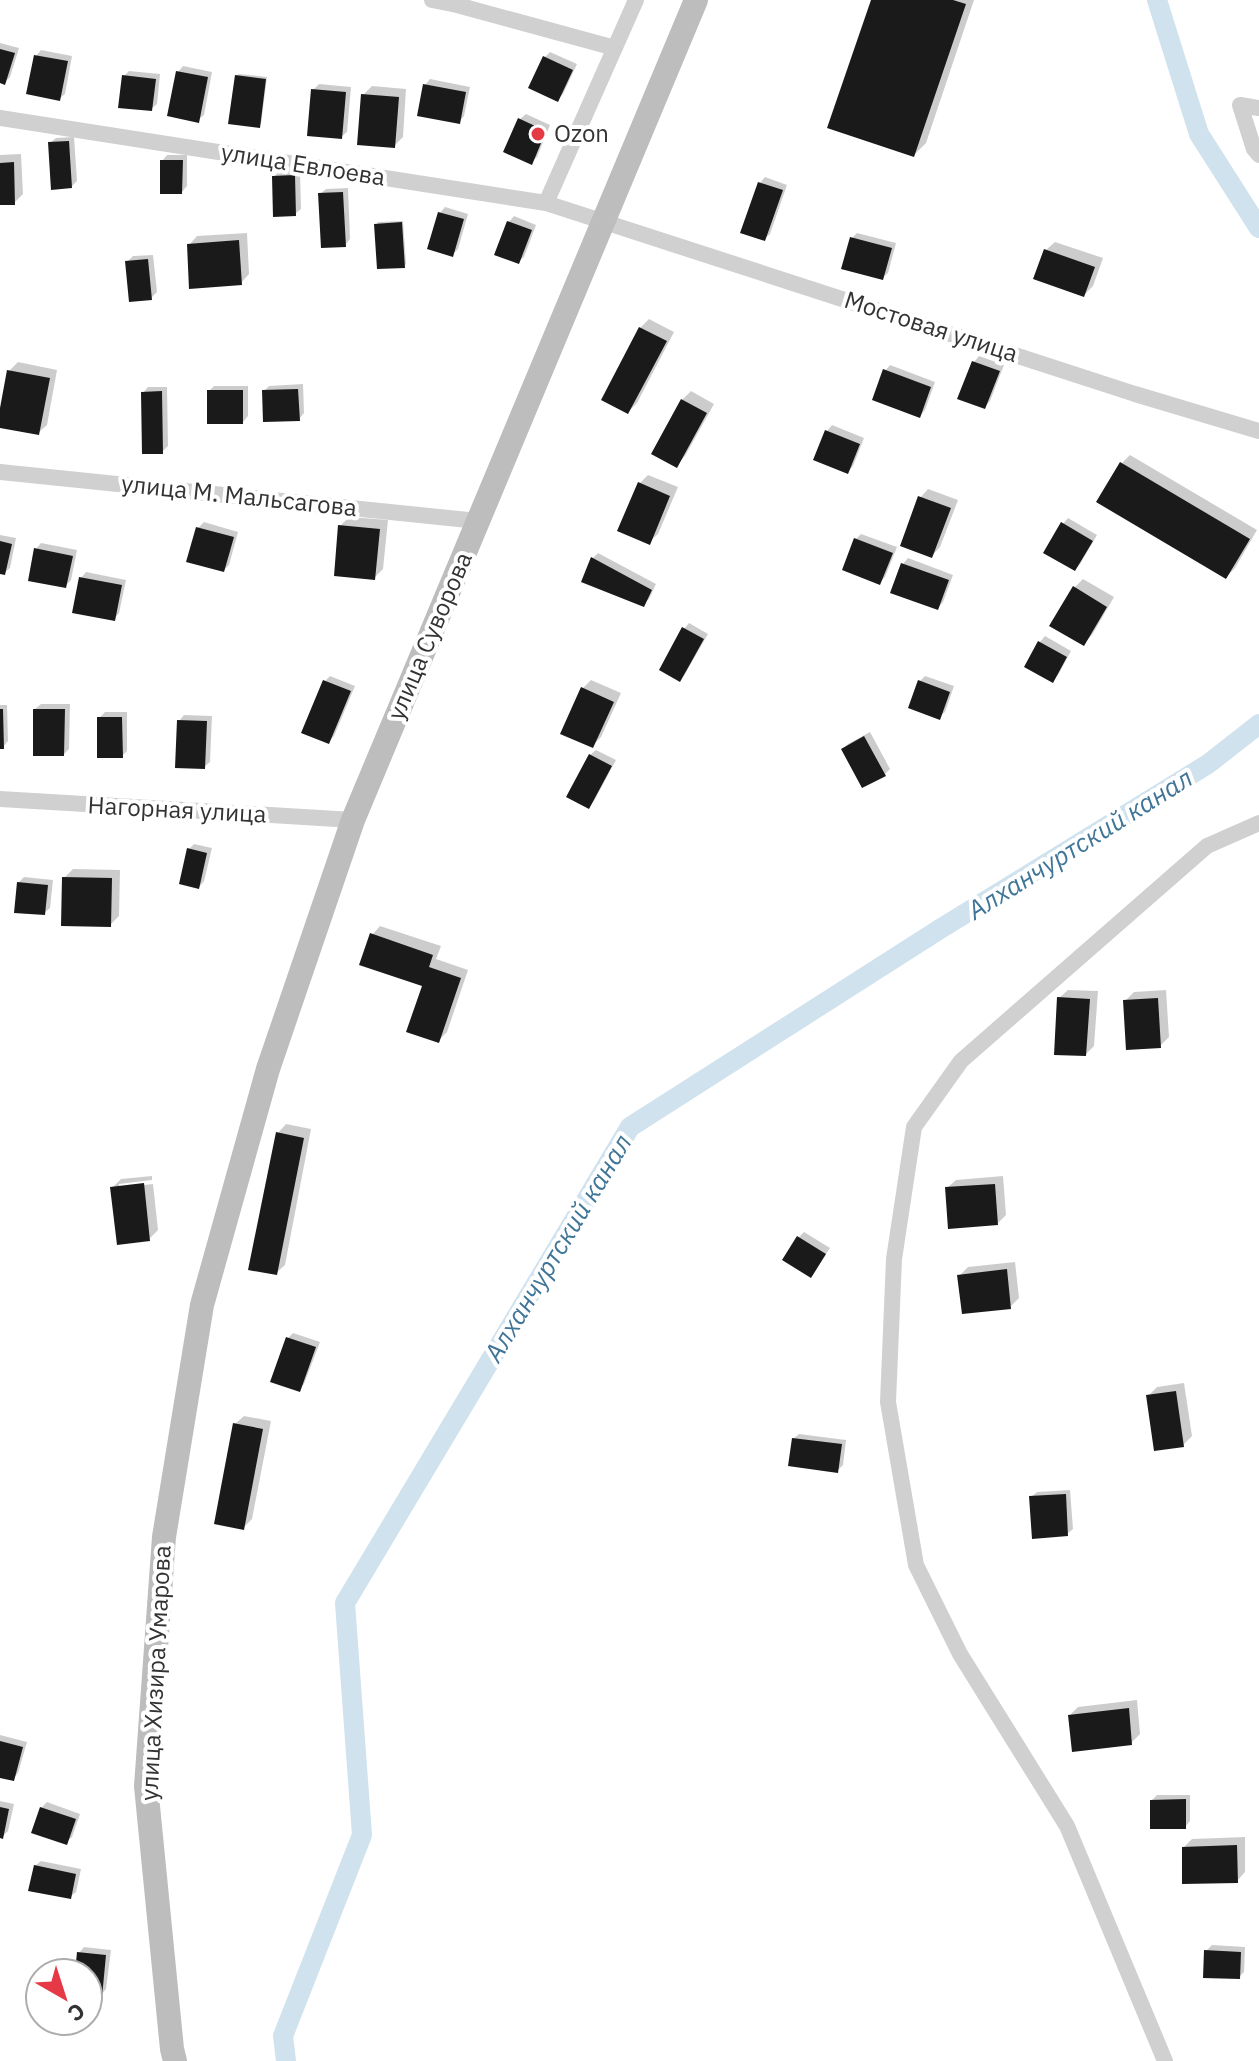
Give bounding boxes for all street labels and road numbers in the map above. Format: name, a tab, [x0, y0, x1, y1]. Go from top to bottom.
street label: улица Евлоева	[219, 135, 388, 193]
street label: Мостовая улица	[840, 283, 1022, 369]
street label: улица М. Мальсагова	[120, 467, 359, 523]
street label: улица Суворова	[379, 547, 479, 724]
street label: Нагорная улица	[87, 788, 267, 830]
street label: улица Хизира Умарова	[132, 1544, 178, 1802]

